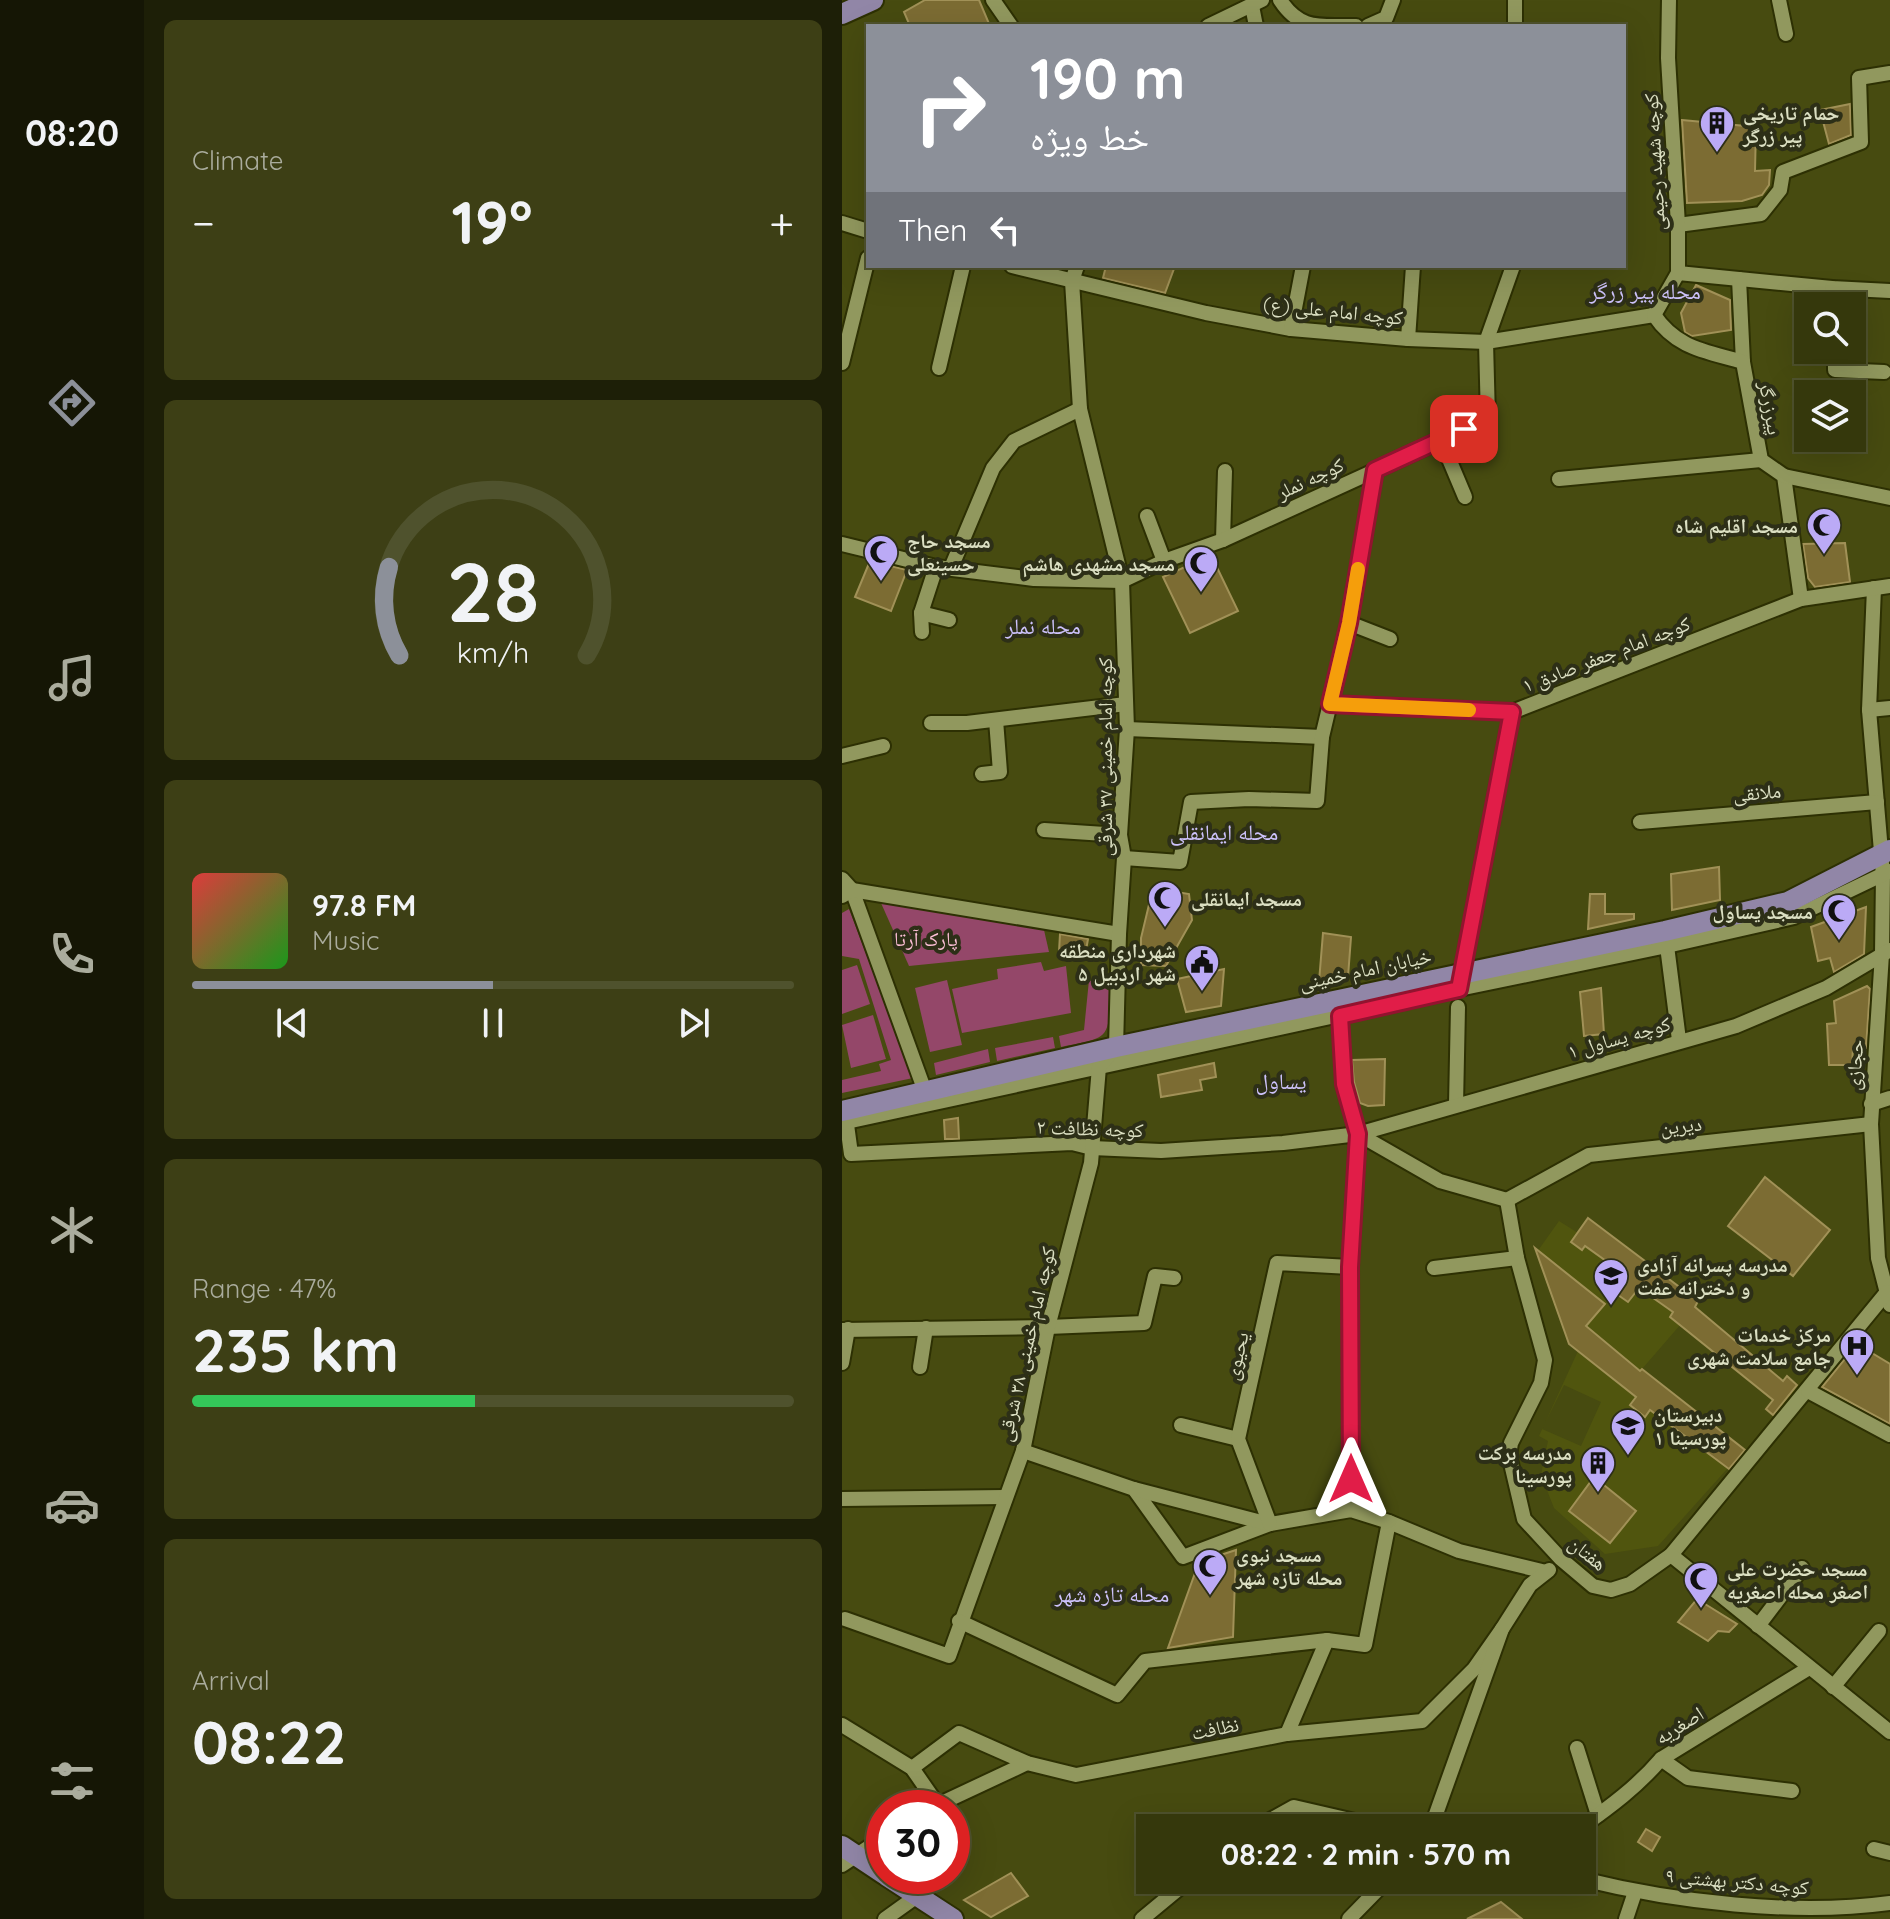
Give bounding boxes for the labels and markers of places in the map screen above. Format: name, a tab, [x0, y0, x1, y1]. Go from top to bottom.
place label: حمام تاریخی پیر زرگر	[1742, 100, 1840, 148]
building icon: حمام تاریخی پیر زرگر	[1698, 104, 1736, 154]
pin	[1430, 395, 1498, 463]
mosque icon: مسجد اقلیم شاه	[1805, 506, 1843, 556]
place label: مسجد اقلیم شاه	[1675, 513, 1798, 540]
place label: مسجد حاج حسینعلی	[907, 528, 991, 577]
mosque icon: مسجد حاج حسینعلی	[862, 533, 900, 583]
mosque icon: مسجد مشهدی هاشم	[1182, 544, 1220, 594]
place label: مسجد مشهدی هاشم	[1023, 551, 1175, 578]
mosque icon: مسجد ایمانقلی	[1146, 879, 1184, 929]
place label: مسجد ایمانقلی	[1191, 886, 1302, 912]
mosque icon: مسجد یساول	[1820, 892, 1858, 942]
place label: مسجد یساول	[1712, 899, 1813, 924]
place label: شهرداری منطقه ۵ شهر اردبیل	[1059, 938, 1176, 987]
public building icon: شهرداری منطقه ۵ شهر اردبیل	[1183, 943, 1221, 993]
place label: مدرسه پسرانه آزادی و دخترانه عفت	[1637, 1252, 1788, 1300]
school or university icon: مدرسه پسرانه آزادی و دخترانه عفت	[1592, 1257, 1630, 1307]
place label: مرکز خدمات جامع سلامت شهری	[1687, 1322, 1831, 1372]
hospital icon: مرکز خدمات جامع سلامت شهری	[1838, 1327, 1876, 1377]
place label: دبیرستان پورسینا ۱	[1654, 1402, 1726, 1450]
school or university icon: دبیرستان پورسینا ۱	[1609, 1407, 1647, 1457]
place label: مدرسه برکت پورسینا	[1478, 1440, 1572, 1488]
building icon: مدرسه برکت پورسینا	[1579, 1444, 1617, 1494]
place label: مسجد نبوی محله تازه شهر	[1235, 1542, 1343, 1590]
mosque icon: مسجد نبوی محله تازه شهر	[1191, 1547, 1229, 1597]
place label: مسجد حضرت علی اصغر محله اصغریه	[1727, 1556, 1868, 1604]
mosque icon: مسجد حضرت علی اصغر محله اصغریه	[1682, 1560, 1720, 1610]

